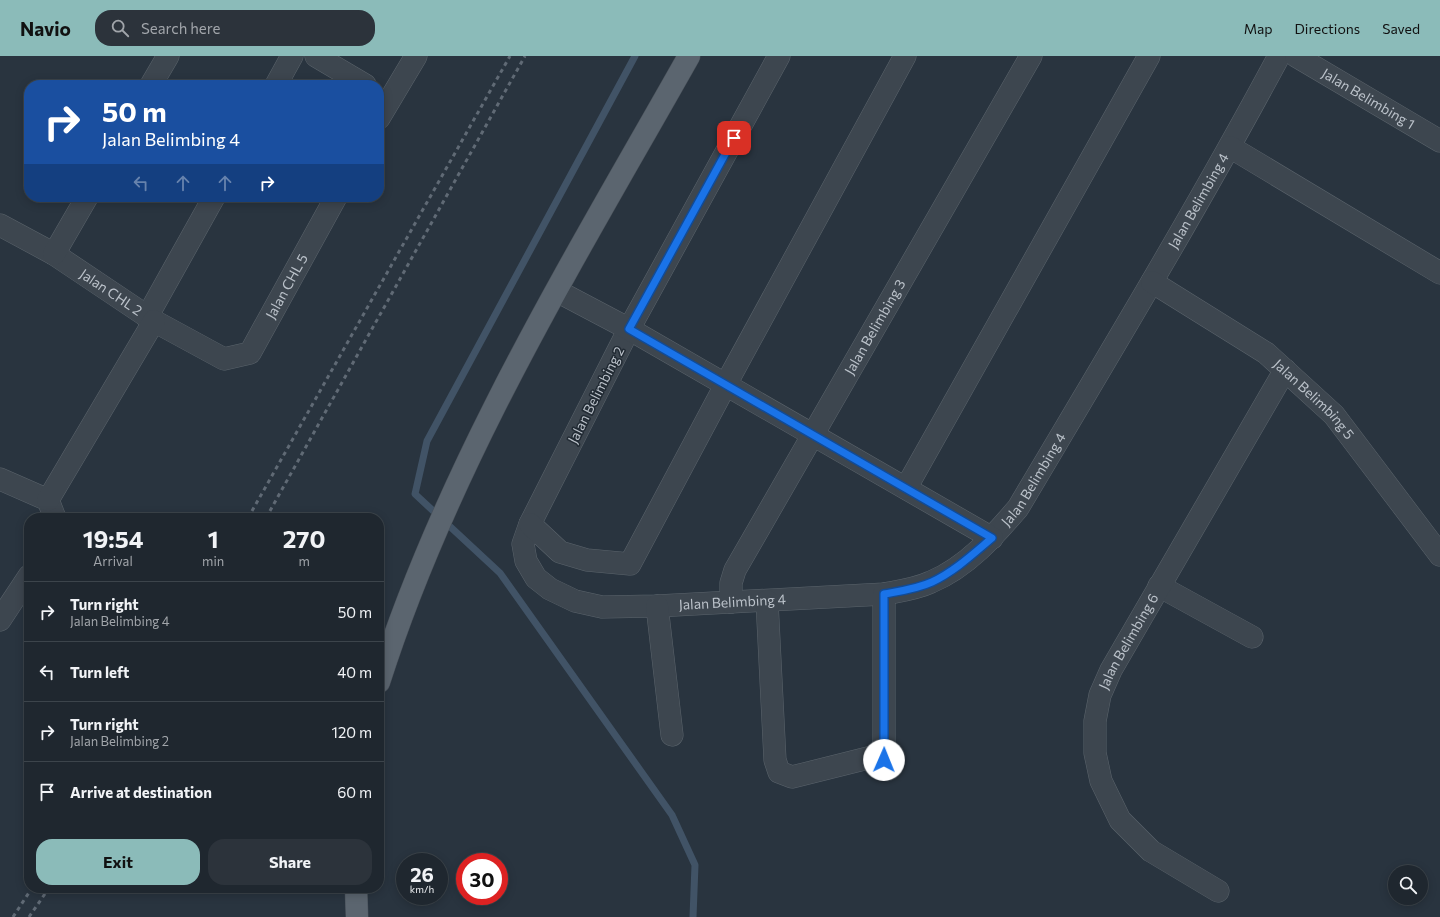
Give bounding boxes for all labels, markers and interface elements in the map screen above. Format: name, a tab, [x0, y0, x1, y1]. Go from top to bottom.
search box	[95, 10, 375, 46]
text: Navio	[20, 17, 71, 40]
icon: search	[109, 17, 131, 39]
text: Search here	[141, 19, 220, 37]
text: Map	[1244, 20, 1273, 37]
text: Directions	[1295, 20, 1360, 37]
text: Saved	[1382, 20, 1420, 37]
street label: Jalan Belimbing 1	[1319, 64, 1418, 132]
text: 50 m	[102, 94, 167, 128]
icon: right	[36, 96, 88, 148]
pin	[717, 121, 751, 155]
icon: arrive	[723, 127, 745, 149]
text: Jalan Belimbing 4	[102, 128, 240, 150]
street label: Jalan Belimbing 4	[1164, 149, 1232, 252]
icon: left	[130, 172, 152, 194]
icon: ahead	[172, 172, 194, 194]
icon: ahead	[214, 172, 236, 194]
icon: right	[256, 172, 278, 194]
street label: Jalan CHL 5	[261, 251, 311, 322]
street label: Jalan CHL 2	[77, 265, 146, 319]
street label: Jalan Belimbing 3	[840, 276, 909, 377]
street label: Jalan Belimbing 2	[564, 343, 627, 446]
street label: Jalan Belimbing 5	[1270, 355, 1358, 442]
street label: Jalan Belimbing 4	[997, 429, 1069, 529]
text: 19:54	[83, 524, 143, 553]
text: 1	[208, 524, 219, 553]
text: 270	[283, 524, 325, 553]
text: Arrival	[93, 553, 133, 569]
text: min	[202, 553, 224, 569]
text: m	[298, 553, 310, 569]
street label: Jalan Belimbing 4	[678, 590, 787, 613]
street label: Jalan Belimbing 6	[1095, 590, 1162, 692]
text: Turn right	[70, 595, 139, 613]
icon: right	[36, 601, 58, 623]
text: 50 m	[338, 603, 372, 621]
text: Jalan Belimbing 4	[70, 613, 170, 629]
icon: left	[36, 661, 58, 683]
text: Turn left	[70, 663, 129, 681]
text: 40 m	[337, 663, 372, 681]
text: Turn right	[70, 715, 139, 733]
icon: right	[36, 721, 58, 743]
text: 120 m	[332, 723, 372, 741]
text: Jalan Belimbing 2	[70, 733, 169, 749]
position arrow	[863, 739, 905, 781]
icon: arrive	[36, 781, 58, 803]
text: Arrive at destination	[70, 783, 212, 801]
text: 60 m	[337, 783, 372, 801]
button: Exit	[36, 839, 200, 885]
button: Share	[208, 839, 372, 885]
speed limit sign: 30	[456, 853, 508, 905]
text: 26	[410, 862, 434, 886]
map controls	[1388, 865, 1428, 905]
button: search	[1388, 865, 1428, 905]
text: km/h	[410, 883, 434, 895]

